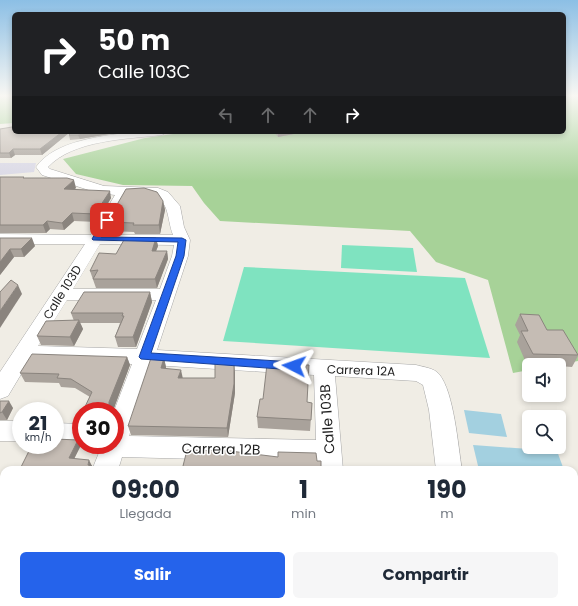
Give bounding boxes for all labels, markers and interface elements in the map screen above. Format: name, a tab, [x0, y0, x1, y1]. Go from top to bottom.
text: 50 m	[98, 21, 170, 60]
icon: right	[32, 28, 84, 80]
text: Calle 103C	[98, 59, 190, 84]
icon: left	[215, 104, 237, 126]
icon: ahead	[257, 104, 279, 126]
icon: ahead	[299, 104, 321, 126]
icon: right	[341, 104, 363, 126]
pin	[90, 203, 124, 237]
icon: arrive	[96, 209, 118, 231]
street label: Calle 103D	[39, 262, 85, 322]
position arrow	[273, 345, 315, 387]
map controls	[522, 358, 566, 454]
button: sound	[522, 358, 566, 402]
street label: Carrera 12A	[327, 360, 395, 380]
street label: Calle 103B	[315, 384, 339, 454]
speed limit sign: 30	[72, 402, 124, 454]
text: 21	[29, 409, 47, 437]
button: search	[522, 410, 566, 454]
text: km/h	[25, 430, 51, 445]
street label: Carrera 12B	[181, 438, 261, 460]
text: 09:00	[111, 473, 180, 506]
text: 1	[299, 473, 308, 506]
text: 190	[427, 473, 467, 506]
text: Llegada	[120, 504, 172, 523]
text: min	[291, 504, 316, 523]
text: m	[440, 504, 454, 523]
button: Salir	[20, 552, 285, 598]
button: Compartir	[293, 552, 558, 598]

